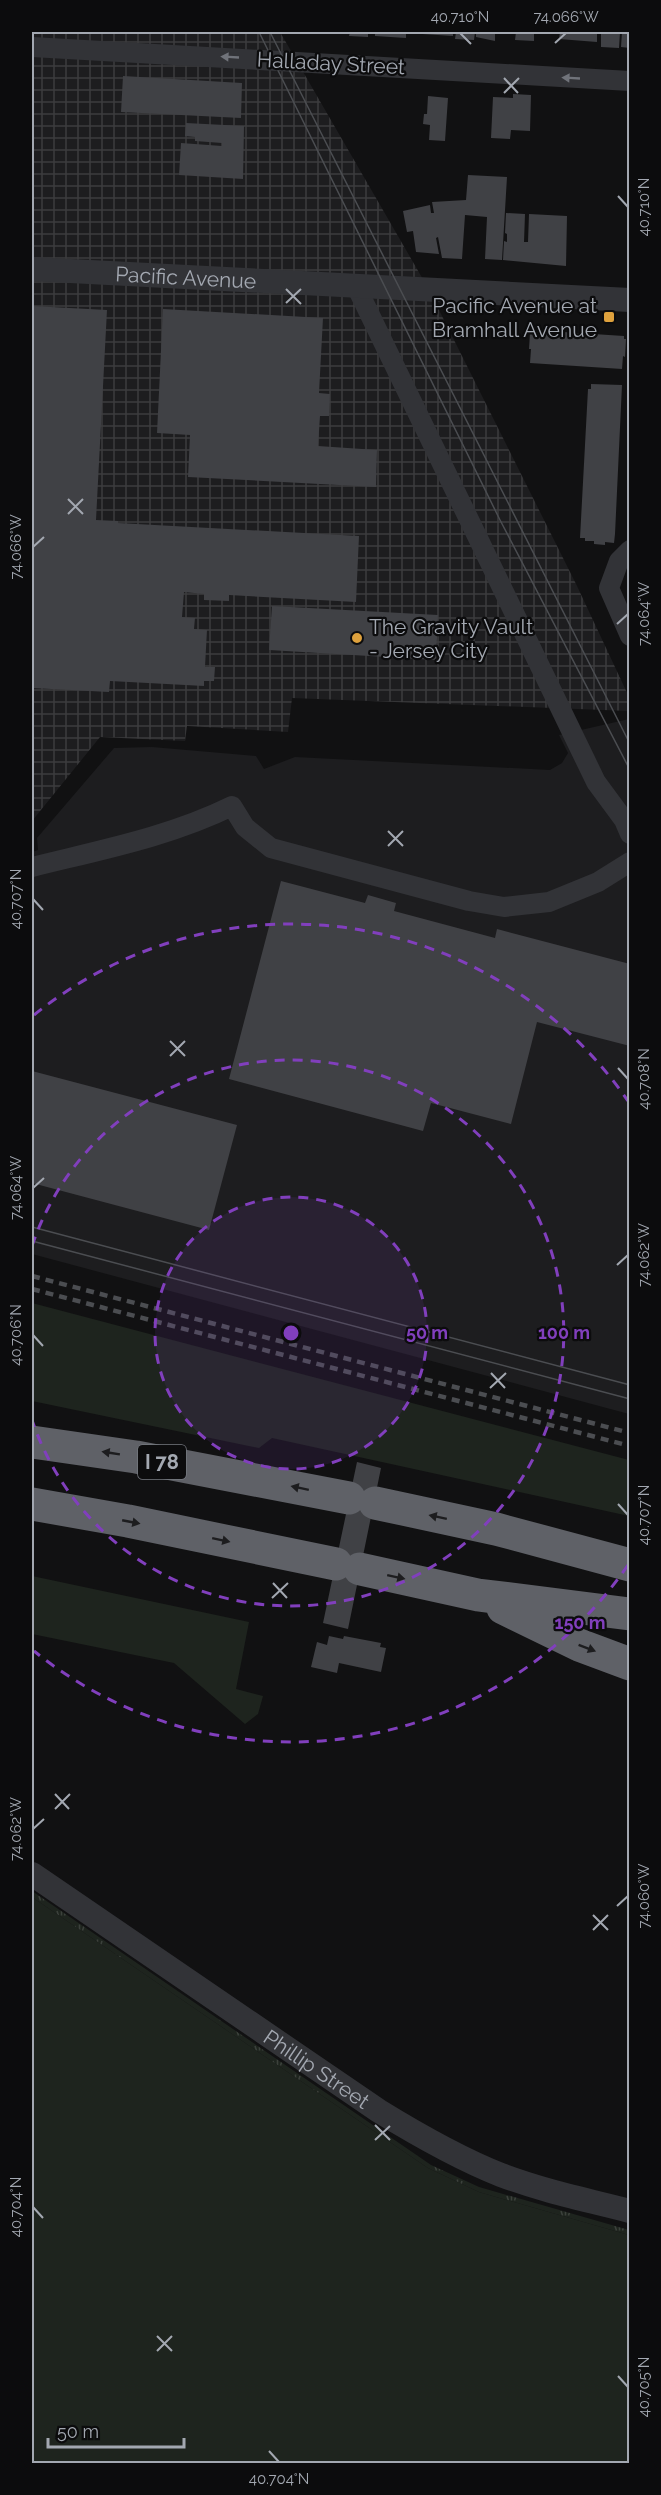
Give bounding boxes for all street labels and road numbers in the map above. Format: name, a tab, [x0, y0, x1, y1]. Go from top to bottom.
street label: Halladay Street	[256, 47, 406, 79]
street label: Pacific Avenue	[115, 261, 257, 293]
road number: I 78	[138, 1445, 186, 1479]
street label: Phillip Street	[259, 2024, 375, 2113]

